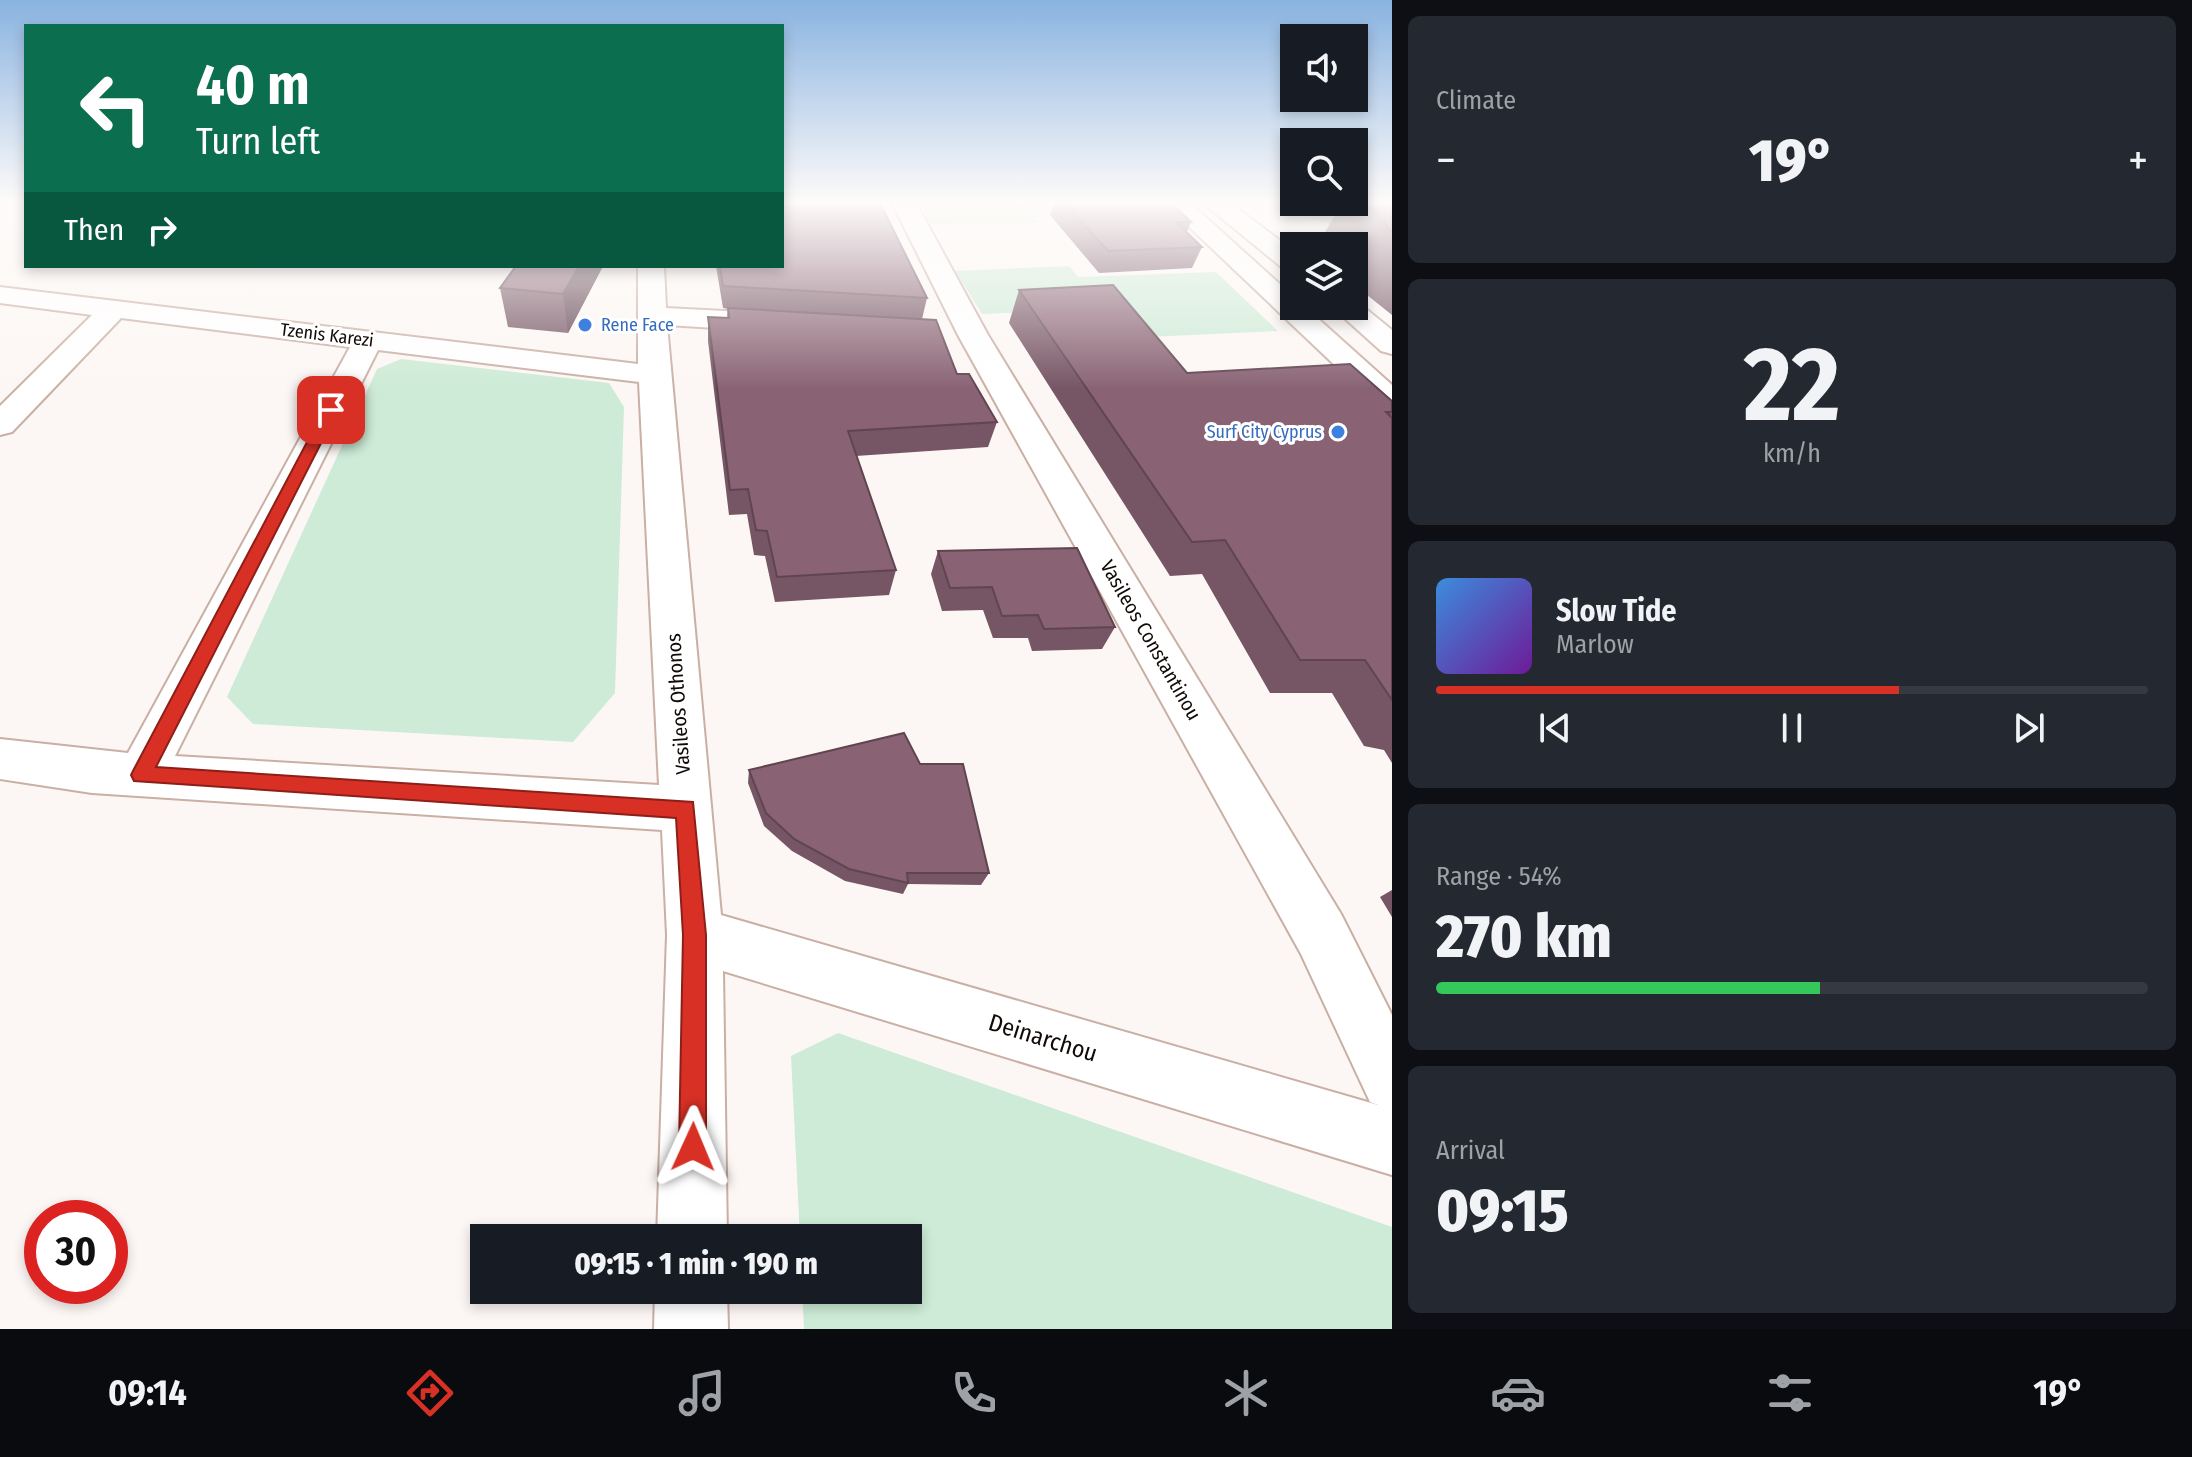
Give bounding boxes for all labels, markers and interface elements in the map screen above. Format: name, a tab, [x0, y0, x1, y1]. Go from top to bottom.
map controls	[1280, 24, 1368, 320]
button: sound	[1280, 24, 1368, 112]
text: 40 m	[196, 52, 310, 119]
icon: left	[64, 56, 168, 160]
text: Climate	[1436, 85, 1516, 116]
text: Turn left	[196, 120, 320, 164]
text: 19°	[1749, 125, 1835, 197]
button: search	[1280, 128, 1368, 216]
text: −	[1436, 134, 1456, 187]
text: +	[2128, 134, 2148, 187]
icon: right	[140, 208, 184, 252]
text: Then	[64, 212, 124, 248]
button: layers	[1280, 232, 1368, 320]
place label: Rene Face	[601, 314, 674, 336]
marker: Rene Face	[576, 316, 594, 334]
street label: Tzenis Karezi	[279, 318, 375, 352]
text: 22	[1744, 323, 1840, 448]
pin	[297, 376, 365, 444]
icon: arrive	[309, 388, 353, 432]
place label: Surf City Cyprus	[1207, 421, 1322, 443]
marker: Surf City Cyprus	[1329, 423, 1347, 441]
text: km/h	[1763, 438, 1821, 469]
street label: Vasileos Constantinou	[1095, 556, 1207, 724]
text: Slow Tide	[1556, 593, 1677, 629]
text: Marlow	[1556, 629, 1634, 660]
street label: Vasileos Othonos	[661, 633, 695, 775]
icon: previous	[1533, 706, 1577, 750]
icon: pause	[1770, 706, 1814, 750]
icon: next	[2007, 706, 2051, 750]
text: Range · 54%	[1436, 861, 1562, 892]
text: 270 km	[1436, 901, 1612, 973]
street label: Deinarchou	[985, 1008, 1101, 1068]
position arrow	[651, 1105, 735, 1189]
text: Arrival	[1436, 1135, 1505, 1166]
text: 09:15	[1436, 1175, 1568, 1247]
speed limit sign: 30	[24, 1200, 128, 1304]
text: 09:15 · 1 min · 190 m	[574, 1246, 818, 1282]
icon: directions	[402, 1365, 458, 1421]
icon: music	[674, 1365, 730, 1421]
icon: phone	[946, 1365, 1002, 1421]
icon: climate	[1218, 1365, 1274, 1421]
icon: car	[1490, 1365, 1546, 1421]
icon: filters	[1762, 1365, 1818, 1421]
text: 09:14	[108, 1371, 187, 1415]
text: 19°	[2033, 1371, 2084, 1415]

